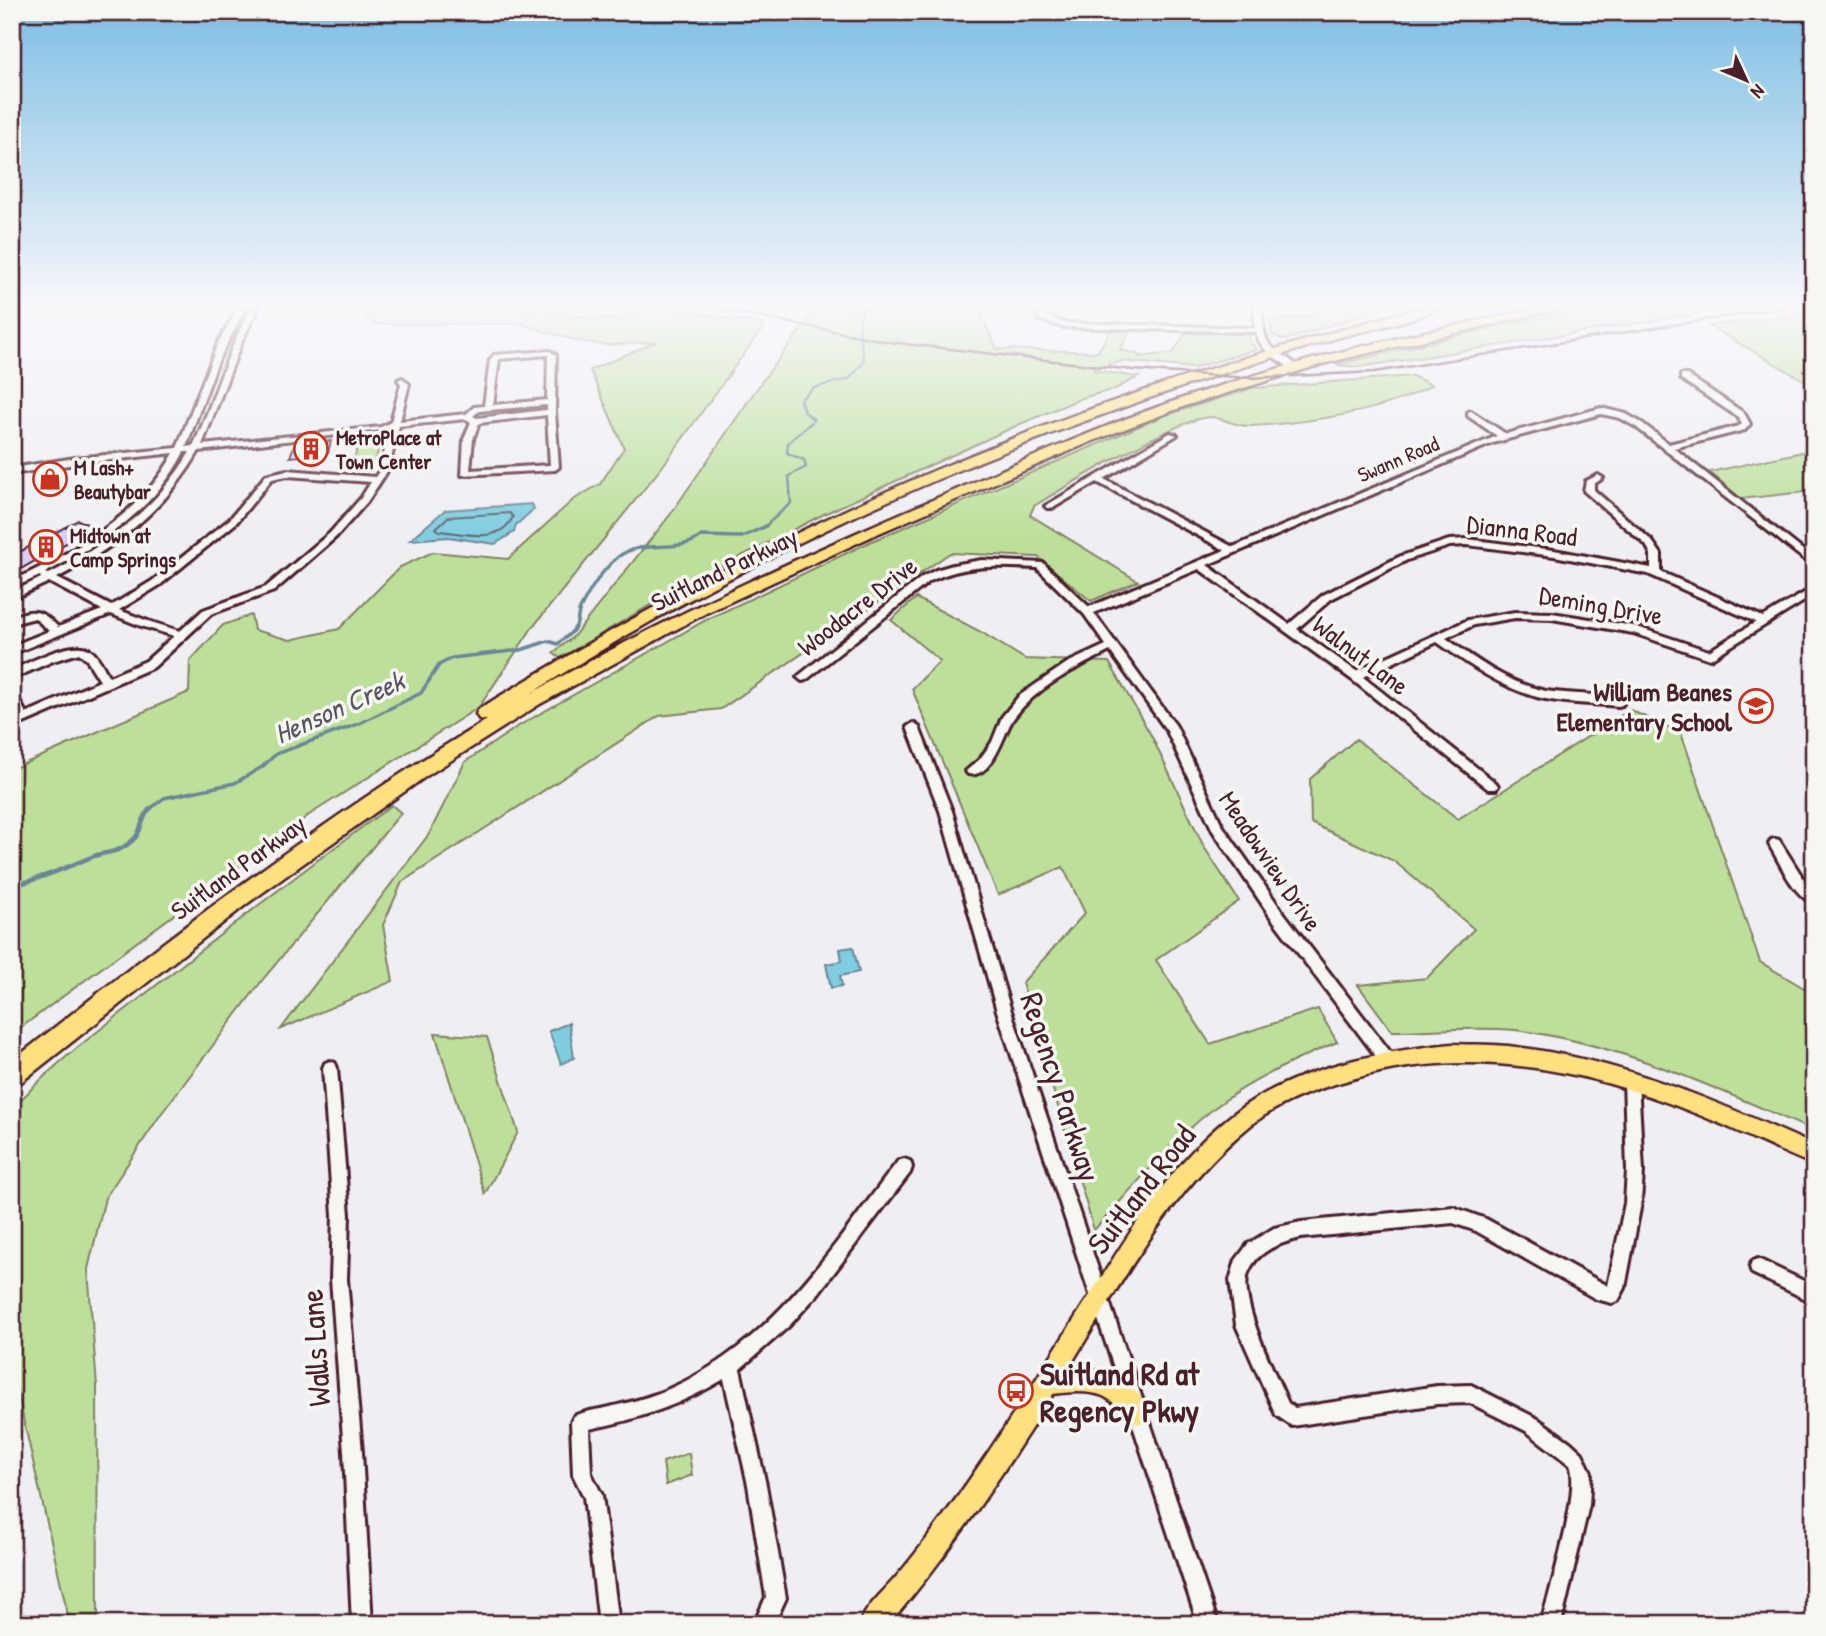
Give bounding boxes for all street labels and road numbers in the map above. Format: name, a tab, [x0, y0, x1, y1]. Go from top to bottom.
street label: Swann Road	[1353, 429, 1443, 489]
street label: Dianna Road	[1465, 506, 1579, 554]
street label: Suitland Parkway	[645, 518, 803, 620]
street label: Woodacre Drive	[790, 548, 924, 664]
street label: Deming Drive	[1537, 577, 1665, 633]
street label: Walnut Lane	[1306, 607, 1416, 703]
street label: Meadowview Drive	[1211, 784, 1331, 938]
street label: Suitland Parkway	[163, 806, 313, 928]
street label: Regency Parkway	[1010, 987, 1112, 1187]
street label: Suitland Road	[1077, 1115, 1205, 1263]
street label: Walls Lane	[289, 1288, 341, 1408]

